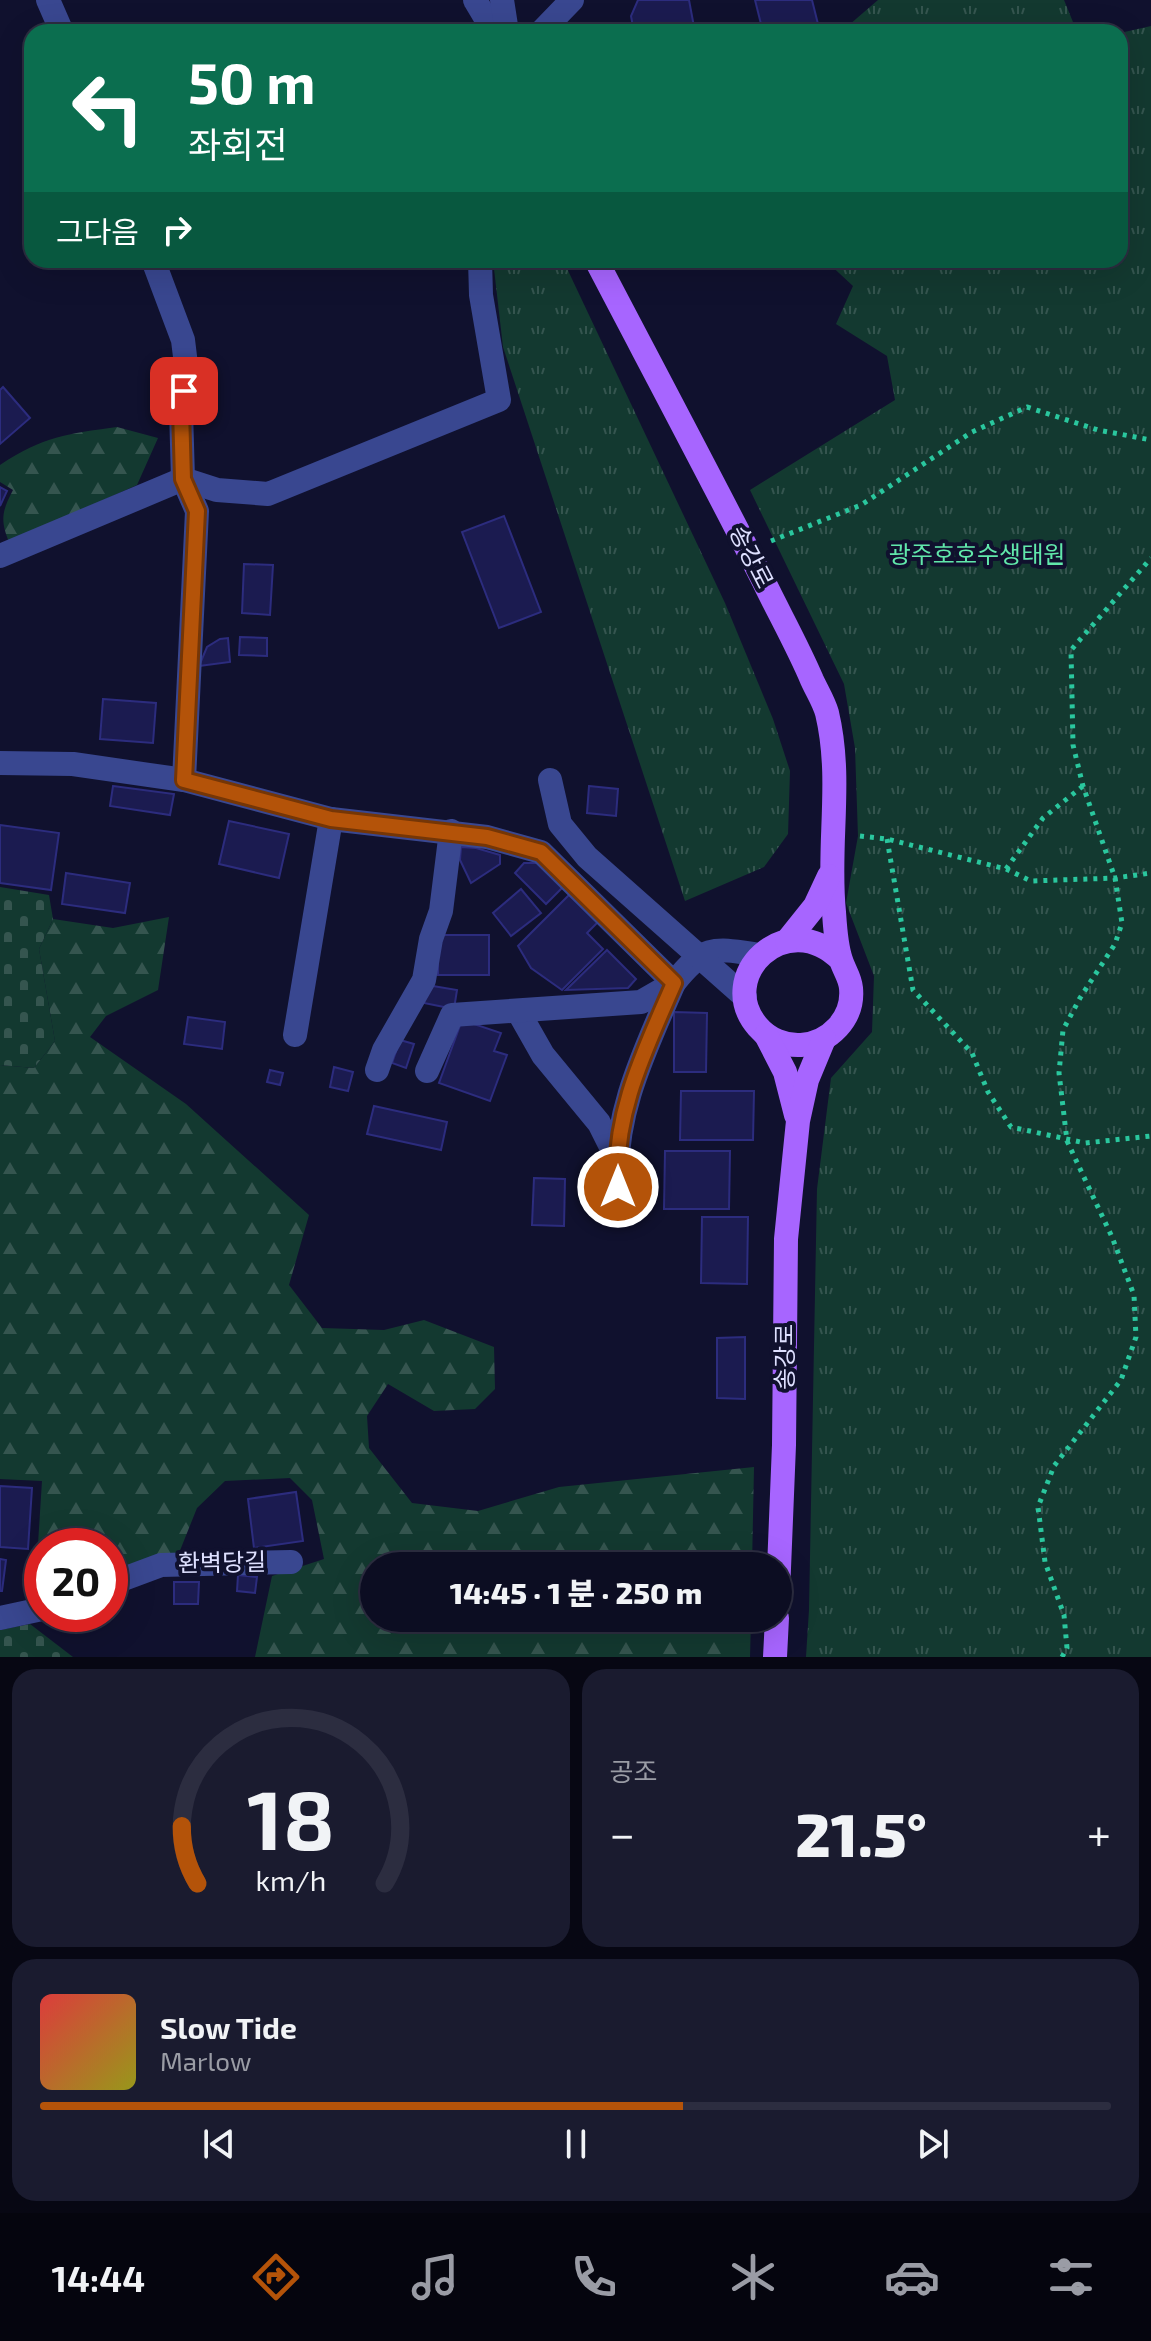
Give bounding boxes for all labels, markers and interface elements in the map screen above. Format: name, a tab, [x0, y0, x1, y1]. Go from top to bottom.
text: 50 m	[188, 48, 316, 115]
icon: left	[56, 56, 160, 160]
text: 좌회전	[188, 122, 287, 165]
icon: right	[155, 208, 199, 252]
text: 그다음	[56, 213, 139, 249]
pin	[150, 357, 218, 425]
icon: arrive	[162, 369, 206, 413]
street label: 송강로	[724, 520, 780, 592]
park label: 광주호호수생태원	[889, 539, 1065, 568]
position arrow	[576, 1145, 660, 1229]
street label: 송강로	[769, 1324, 798, 1390]
speed limit sign: 20	[24, 1528, 128, 1632]
street label: 환벽당길	[178, 1546, 266, 1577]
text: 14:45 · 1 분 · 250 m	[450, 1574, 702, 1610]
text: 공조	[610, 1755, 657, 1786]
text: 18	[247, 1767, 335, 1867]
text: 21.5°	[795, 1797, 927, 1869]
text: −	[610, 1806, 635, 1859]
text: +	[1087, 1806, 1111, 1859]
text: km/h	[255, 1862, 326, 1897]
text: Slow Tide	[160, 2009, 297, 2045]
text: Marlow	[160, 2045, 251, 2076]
icon: previous	[197, 2122, 241, 2166]
icon: pause	[554, 2122, 598, 2166]
icon: next	[911, 2122, 955, 2166]
icon: directions	[248, 2249, 304, 2305]
icon: music	[407, 2249, 463, 2305]
icon: phone	[566, 2249, 622, 2305]
icon: climate	[725, 2249, 781, 2305]
icon: car	[884, 2249, 940, 2305]
icon: filters	[1043, 2249, 1099, 2305]
text: 14:44	[52, 2256, 145, 2299]

